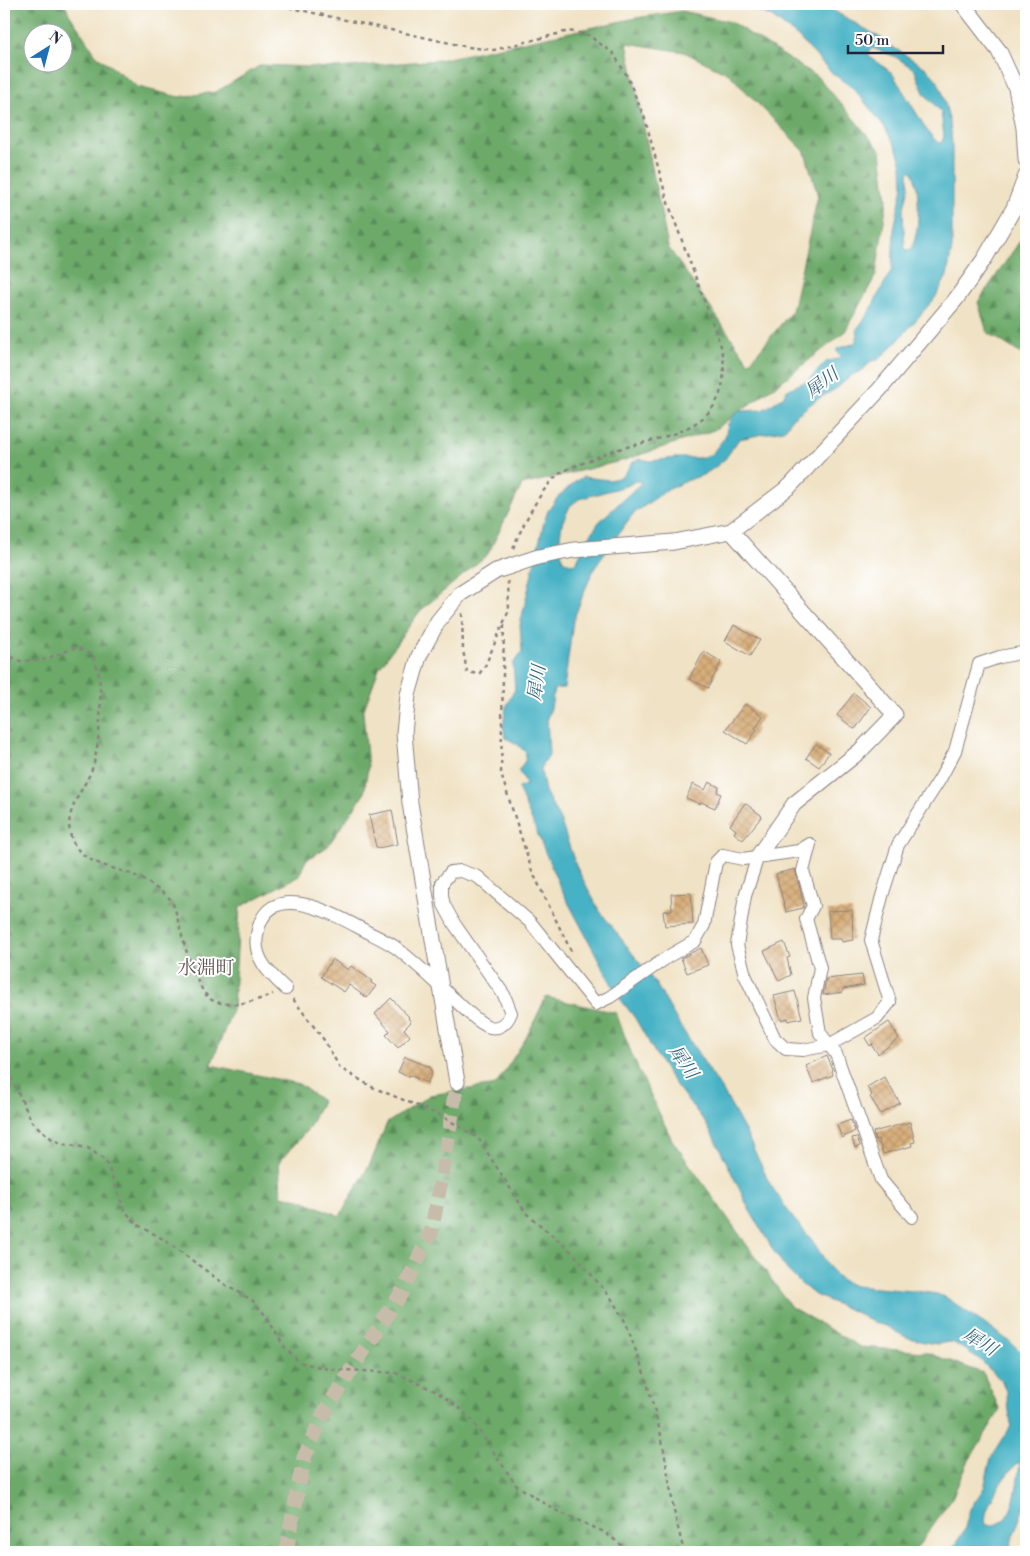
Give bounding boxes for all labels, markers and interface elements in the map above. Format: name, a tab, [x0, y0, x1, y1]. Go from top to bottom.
north arrow	[22, 22, 72, 72]
scale bar	[848, 22, 942, 54]
text: N	[45, 28, 65, 49]
text: 50 m	[855, 31, 889, 50]
water label: 犀川	[801, 362, 845, 403]
water label: 犀川	[523, 662, 551, 702]
district label: 水淵町	[177, 956, 235, 980]
water label: 犀川	[663, 1041, 704, 1085]
water label: 犀川	[959, 1323, 1003, 1362]

